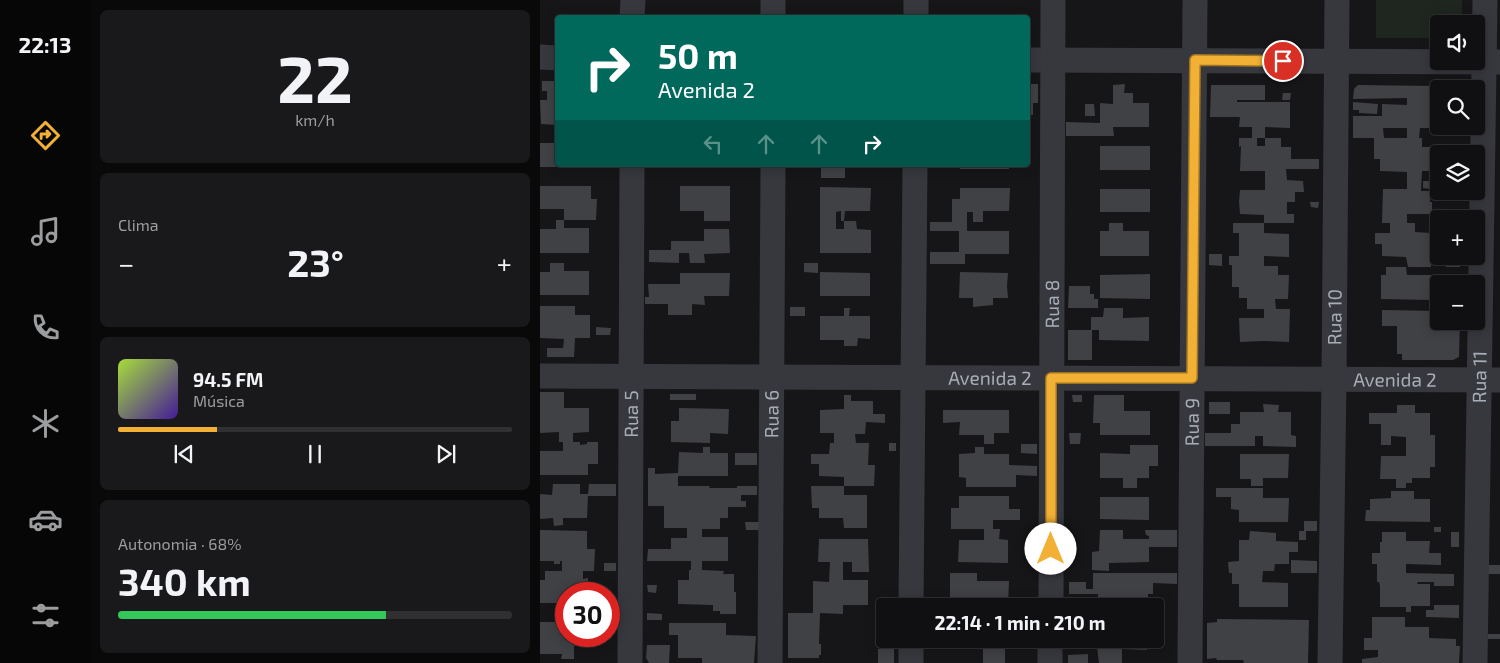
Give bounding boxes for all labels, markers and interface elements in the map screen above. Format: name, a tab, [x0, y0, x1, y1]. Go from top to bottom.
map controls	[1430, 15, 1485, 330]
button: sound	[1430, 15, 1485, 70]
text: 22:13	[18, 31, 72, 57]
text: 50 m	[658, 34, 738, 76]
icon: right	[575, 35, 640, 100]
text: 22	[277, 38, 353, 116]
pin	[1262, 40, 1304, 82]
icon: arrive	[1269, 47, 1297, 75]
text: Avenida 2	[658, 76, 755, 102]
button: search	[1430, 80, 1485, 135]
text: km/h	[295, 110, 335, 129]
icon: directions	[28, 118, 63, 153]
icon: left	[699, 130, 727, 158]
icon: ahead	[752, 130, 780, 158]
icon: ahead	[805, 130, 833, 158]
icon: right	[858, 130, 886, 158]
button: layers	[1430, 145, 1485, 200]
button: +	[1430, 210, 1485, 265]
icon: music	[28, 214, 63, 249]
text: Clima	[118, 215, 159, 234]
text: 23°	[287, 239, 344, 285]
text: −	[118, 246, 134, 280]
text: +	[497, 246, 512, 280]
button: −	[1430, 275, 1485, 330]
street label: Rua 8	[1040, 280, 1063, 328]
street label: Rua 10	[1322, 289, 1346, 345]
icon: phone	[28, 310, 63, 345]
street label: Rua 11	[1467, 351, 1491, 403]
street label: Avenida 2	[948, 366, 1032, 389]
street label: Avenida 2	[1353, 367, 1437, 391]
text: 94.5 FM	[193, 368, 264, 391]
street label: Rua 5	[619, 390, 642, 438]
street label: Rua 6	[759, 390, 783, 438]
text: Música	[193, 391, 245, 410]
street label: Rua 9	[1180, 398, 1203, 446]
icon: climate	[28, 406, 63, 441]
icon: previous	[170, 440, 198, 468]
icon: pause	[301, 440, 329, 468]
icon: next	[432, 440, 460, 468]
icon: car	[28, 502, 63, 537]
position arrow	[1024, 522, 1076, 574]
text: Autonomia · 68%	[118, 534, 242, 553]
text: 340 km	[118, 558, 251, 604]
speed limit sign: 30	[555, 582, 620, 647]
icon: filters	[28, 598, 63, 633]
text: 22:14 · 1 min · 210 m	[934, 611, 1106, 634]

